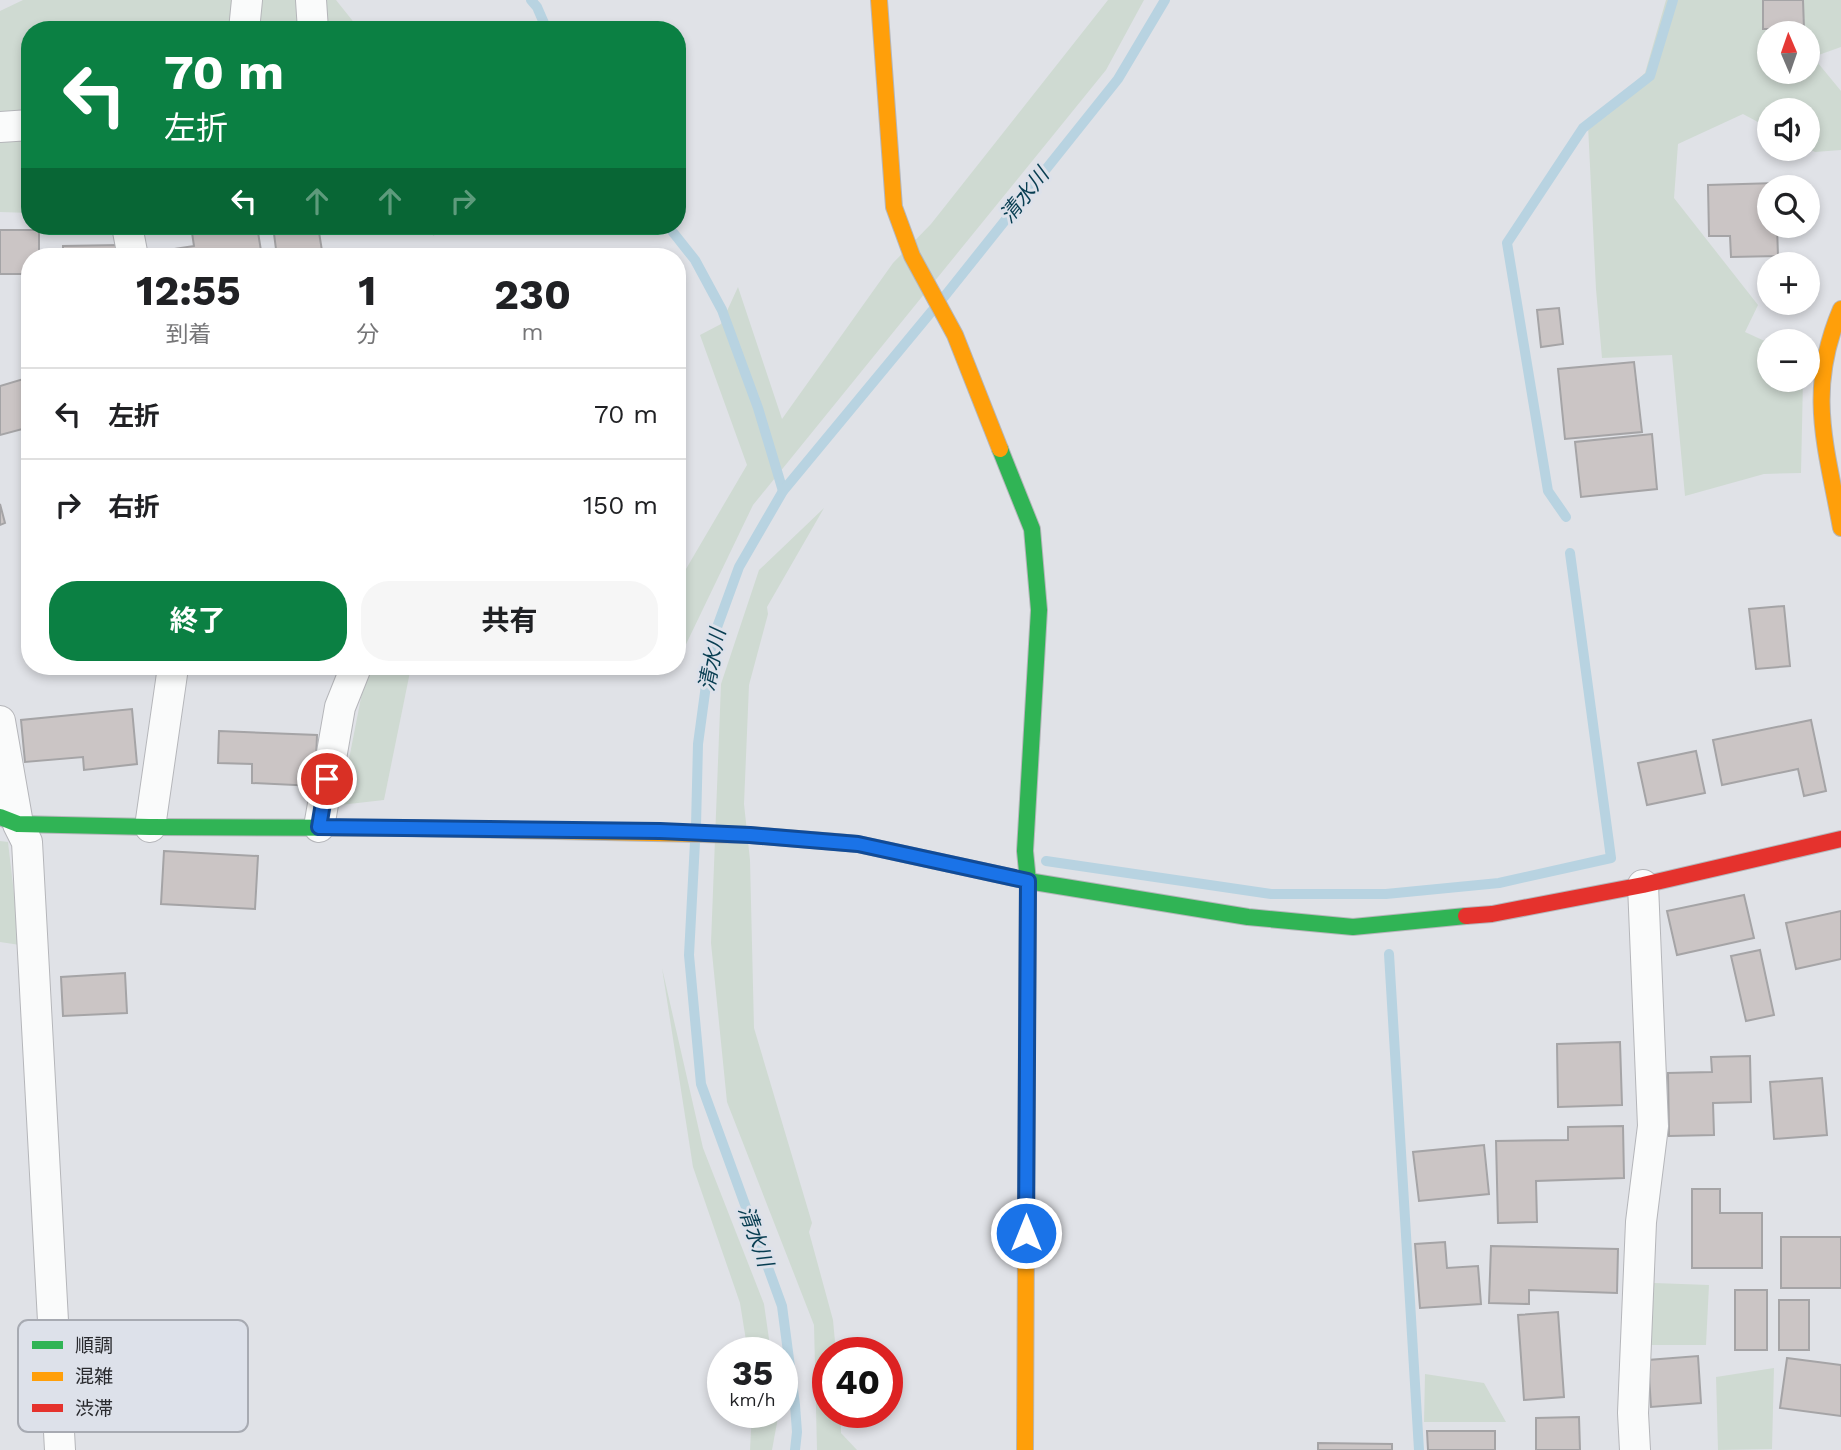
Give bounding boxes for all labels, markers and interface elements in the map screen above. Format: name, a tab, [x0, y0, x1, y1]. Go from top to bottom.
north arrow	[1757, 21, 1820, 84]
map controls	[1757, 21, 1820, 392]
text: 70 m	[164, 43, 284, 101]
icon: left	[49, 49, 140, 140]
button: sound	[1757, 98, 1820, 161]
text: 左折	[164, 109, 228, 147]
water label: 清水川	[994, 161, 1055, 227]
button: search	[1757, 175, 1820, 238]
icon: left	[225, 182, 263, 220]
icon: ahead	[298, 182, 336, 220]
icon: ahead	[371, 182, 409, 220]
icon: right	[444, 182, 482, 220]
button: +	[1757, 252, 1820, 315]
text: 12:55	[136, 266, 241, 315]
text: 1	[358, 266, 376, 315]
text: 230	[494, 270, 571, 319]
text: m	[521, 319, 543, 346]
text: 到着	[165, 321, 211, 348]
text: 分	[356, 321, 379, 348]
button: −	[1757, 329, 1820, 392]
icon: left	[49, 395, 87, 433]
text: 70 m	[594, 399, 658, 429]
text: 左折	[108, 401, 160, 431]
icon: right	[49, 486, 87, 524]
text: 150 m	[583, 490, 658, 520]
text: 右折	[108, 492, 160, 522]
button: 終了	[49, 581, 347, 661]
button: 共有	[361, 581, 658, 661]
water label: 清水川	[694, 625, 731, 693]
pin	[297, 749, 357, 809]
icon: arrive	[308, 760, 346, 798]
position arrow	[989, 1196, 1063, 1270]
water label: 清水川	[733, 1202, 779, 1272]
legend	[18, 1320, 248, 1432]
text: 順調	[75, 1334, 113, 1357]
speed limit sign: 40	[812, 1337, 903, 1428]
text: 35	[732, 1352, 773, 1394]
text: 混雑	[75, 1365, 113, 1388]
text: km/h	[729, 1389, 776, 1410]
text: 渋滞	[75, 1397, 113, 1420]

